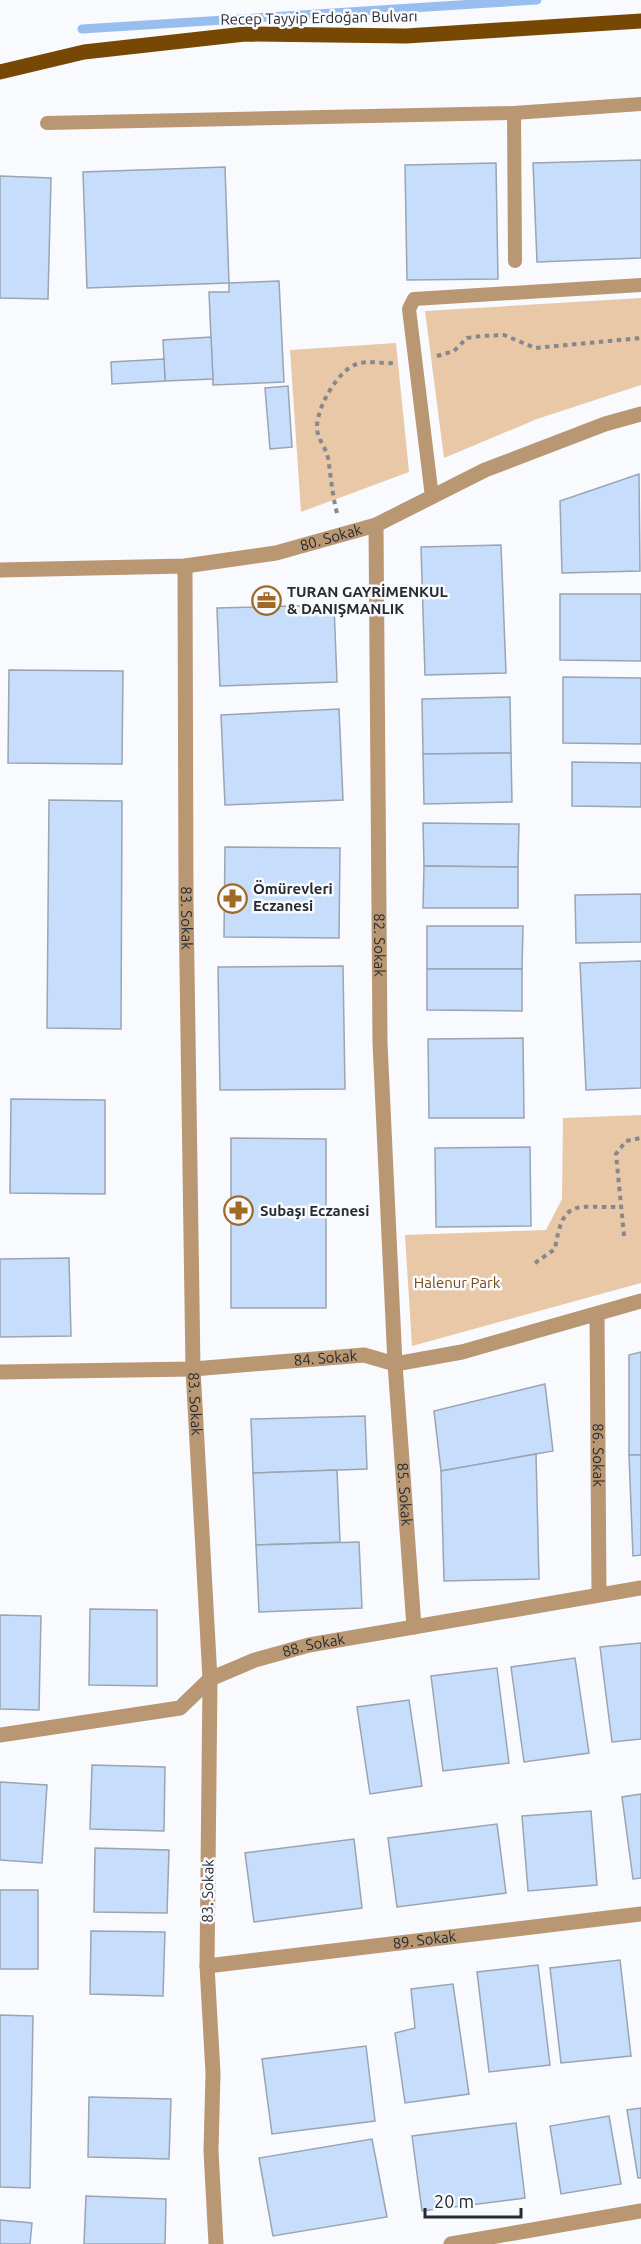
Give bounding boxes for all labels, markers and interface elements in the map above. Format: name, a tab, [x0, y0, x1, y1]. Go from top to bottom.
street label: Recep Tayyip Erdoğan Bulvarı	[220, 7, 418, 28]
street label: 80. Sokak	[298, 520, 364, 554]
place label: TURAN GAYRİMENKUL & DANIŞMANLIK	[287, 583, 448, 618]
office icon: TURAN GAYRİMENKUL & DANIŞMANLIK	[250, 585, 282, 617]
place label: Ömürevleri Eczanesi	[253, 880, 333, 914]
pharmacy icon: Ömürevleri Eczanesi	[216, 882, 248, 914]
street label: 83. Sokak	[178, 886, 196, 950]
street label: 82. Sokak	[371, 913, 388, 977]
pharmacy icon: Subaşı Eczanesi	[223, 1195, 255, 1227]
place label: Subaşı Eczanesi	[260, 1202, 369, 1220]
park label: Halenur Park	[414, 1274, 501, 1291]
street label: 84. Sokak	[293, 1347, 358, 1369]
street label: 83. Sokak	[185, 1372, 206, 1437]
street label: 86. Sokak	[590, 1423, 607, 1487]
street label: 85. Sokak	[394, 1462, 416, 1527]
street label: 88. Sokak	[280, 1630, 346, 1660]
street label: 83. Sokak	[198, 1859, 217, 1923]
street label: 89. Sokak	[392, 1927, 457, 1952]
scale bar	[425, 2181, 521, 2219]
text: 20 m	[434, 2191, 474, 2211]

